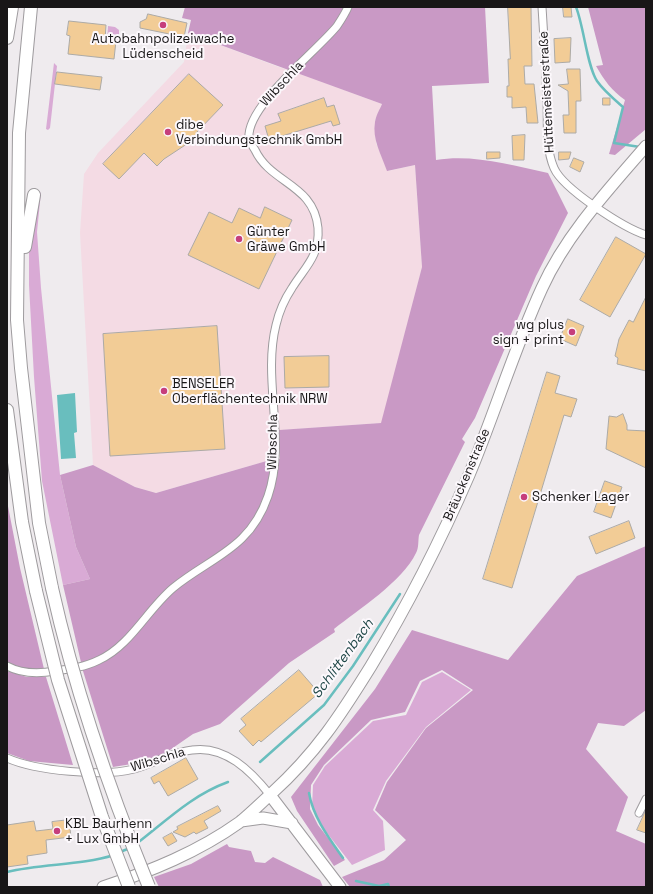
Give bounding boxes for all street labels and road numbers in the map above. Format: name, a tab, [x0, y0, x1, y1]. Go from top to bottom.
street label: Hüttemeisterstraße	[536, 31, 558, 153]
street label: Wibschla	[257, 58, 307, 110]
street label: Wibschla	[265, 414, 281, 470]
street label: Bräuckenstraße	[440, 426, 494, 524]
street label: Wibschla	[129, 744, 187, 776]

